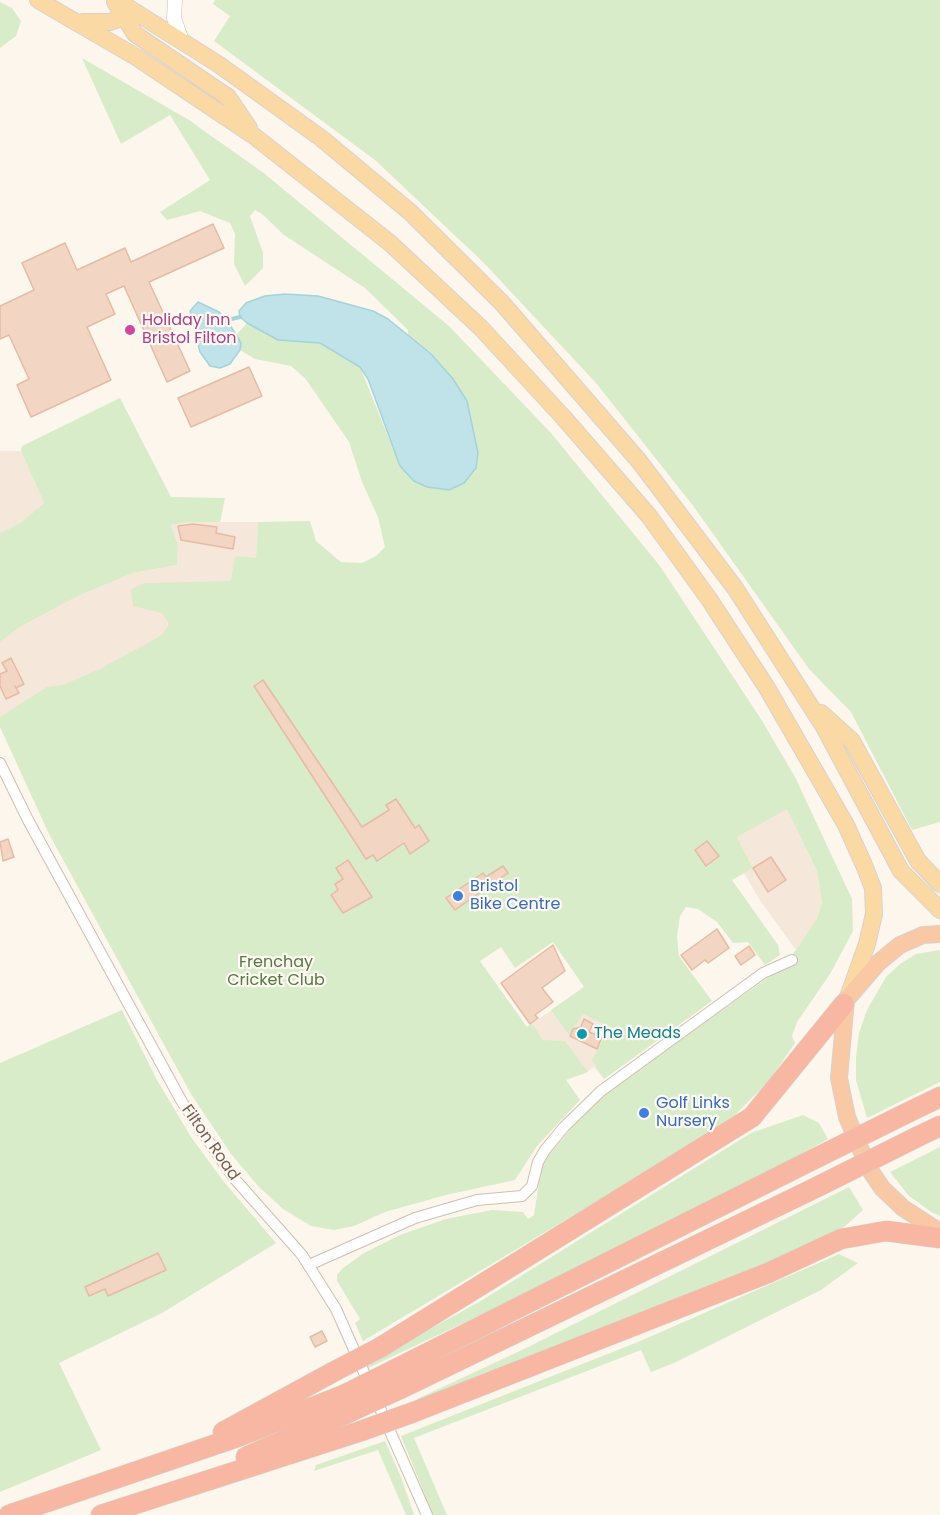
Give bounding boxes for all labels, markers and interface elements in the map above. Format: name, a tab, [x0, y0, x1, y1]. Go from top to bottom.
place label: Holiday Inn Bristol Filton	[142, 311, 237, 349]
marker: Holiday Inn Bristol Filton	[123, 323, 137, 337]
place label: Bristol Bike Centre	[470, 877, 560, 915]
marker: Bristol Bike Centre	[451, 889, 465, 903]
park label: Frenchay Cricket Club	[227, 953, 325, 991]
place label: The Meads	[594, 1024, 681, 1044]
marker: The Meads	[575, 1027, 589, 1041]
place label: Golf Links Nursery	[656, 1094, 730, 1132]
street label: Filton Road	[177, 1101, 243, 1185]
marker: Golf Links Nursery	[637, 1106, 651, 1120]

